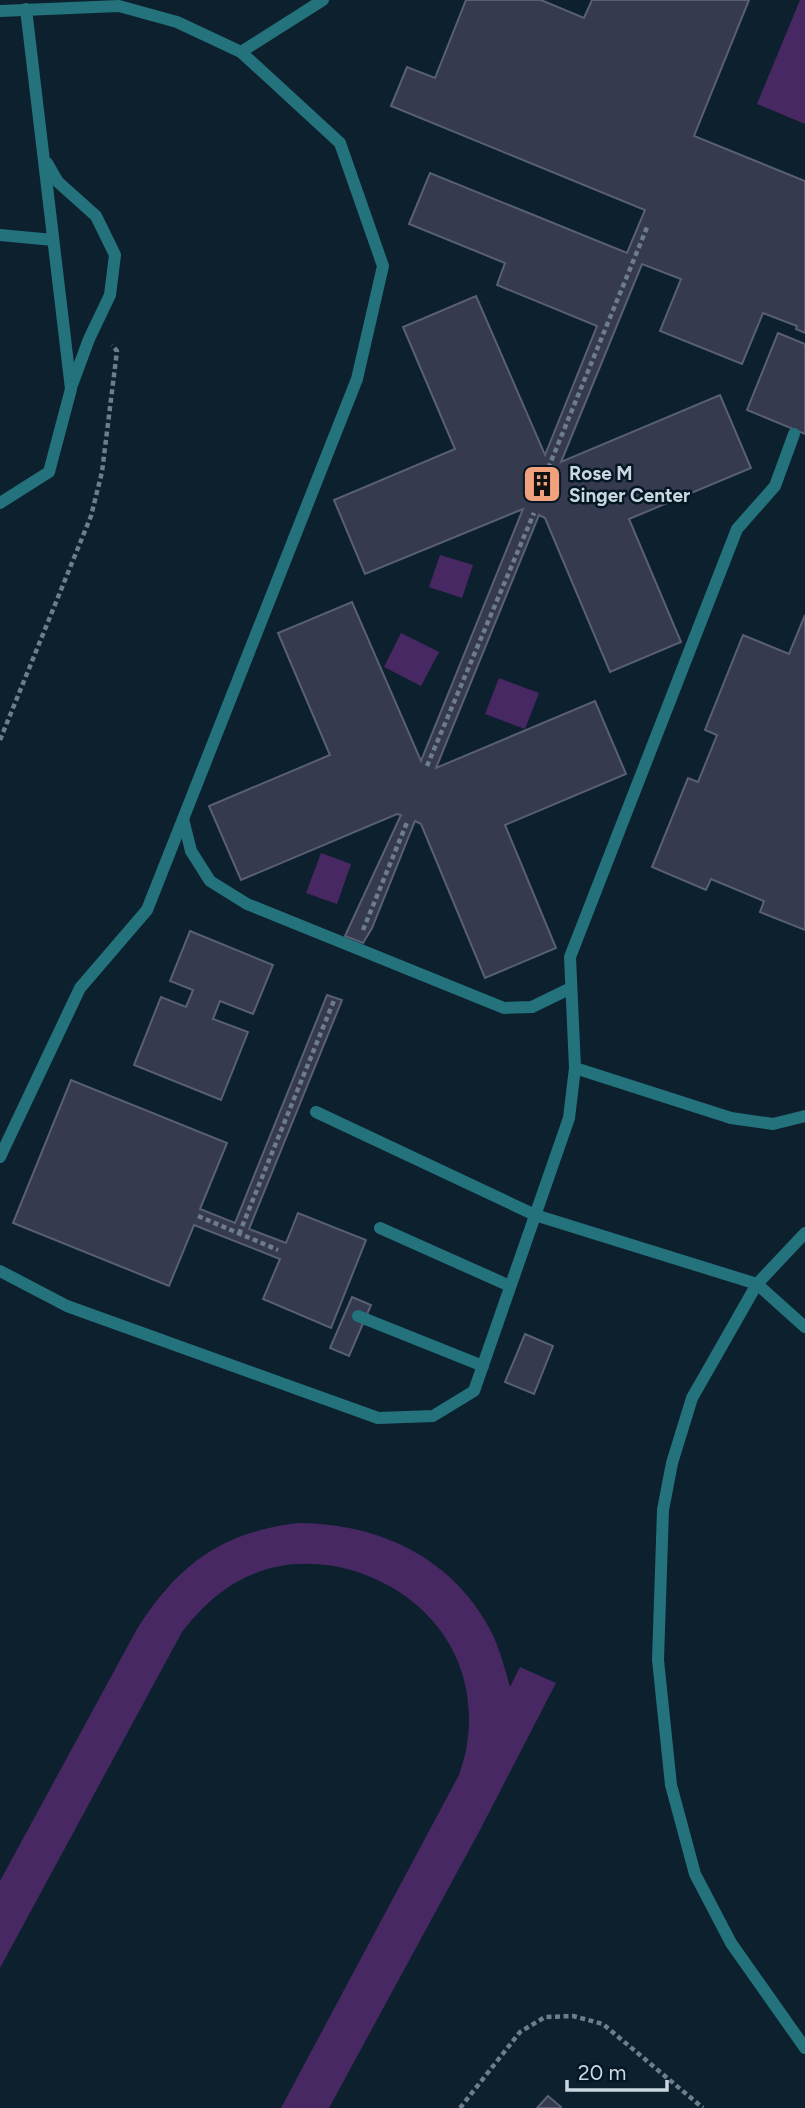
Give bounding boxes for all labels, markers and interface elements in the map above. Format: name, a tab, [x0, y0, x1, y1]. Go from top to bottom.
place label: Rose M Singer Center	[569, 462, 690, 507]
building icon: Rose M Singer Center	[521, 463, 563, 505]
scale bar	[567, 2048, 667, 2092]
text: 20 m	[578, 2060, 626, 2085]

